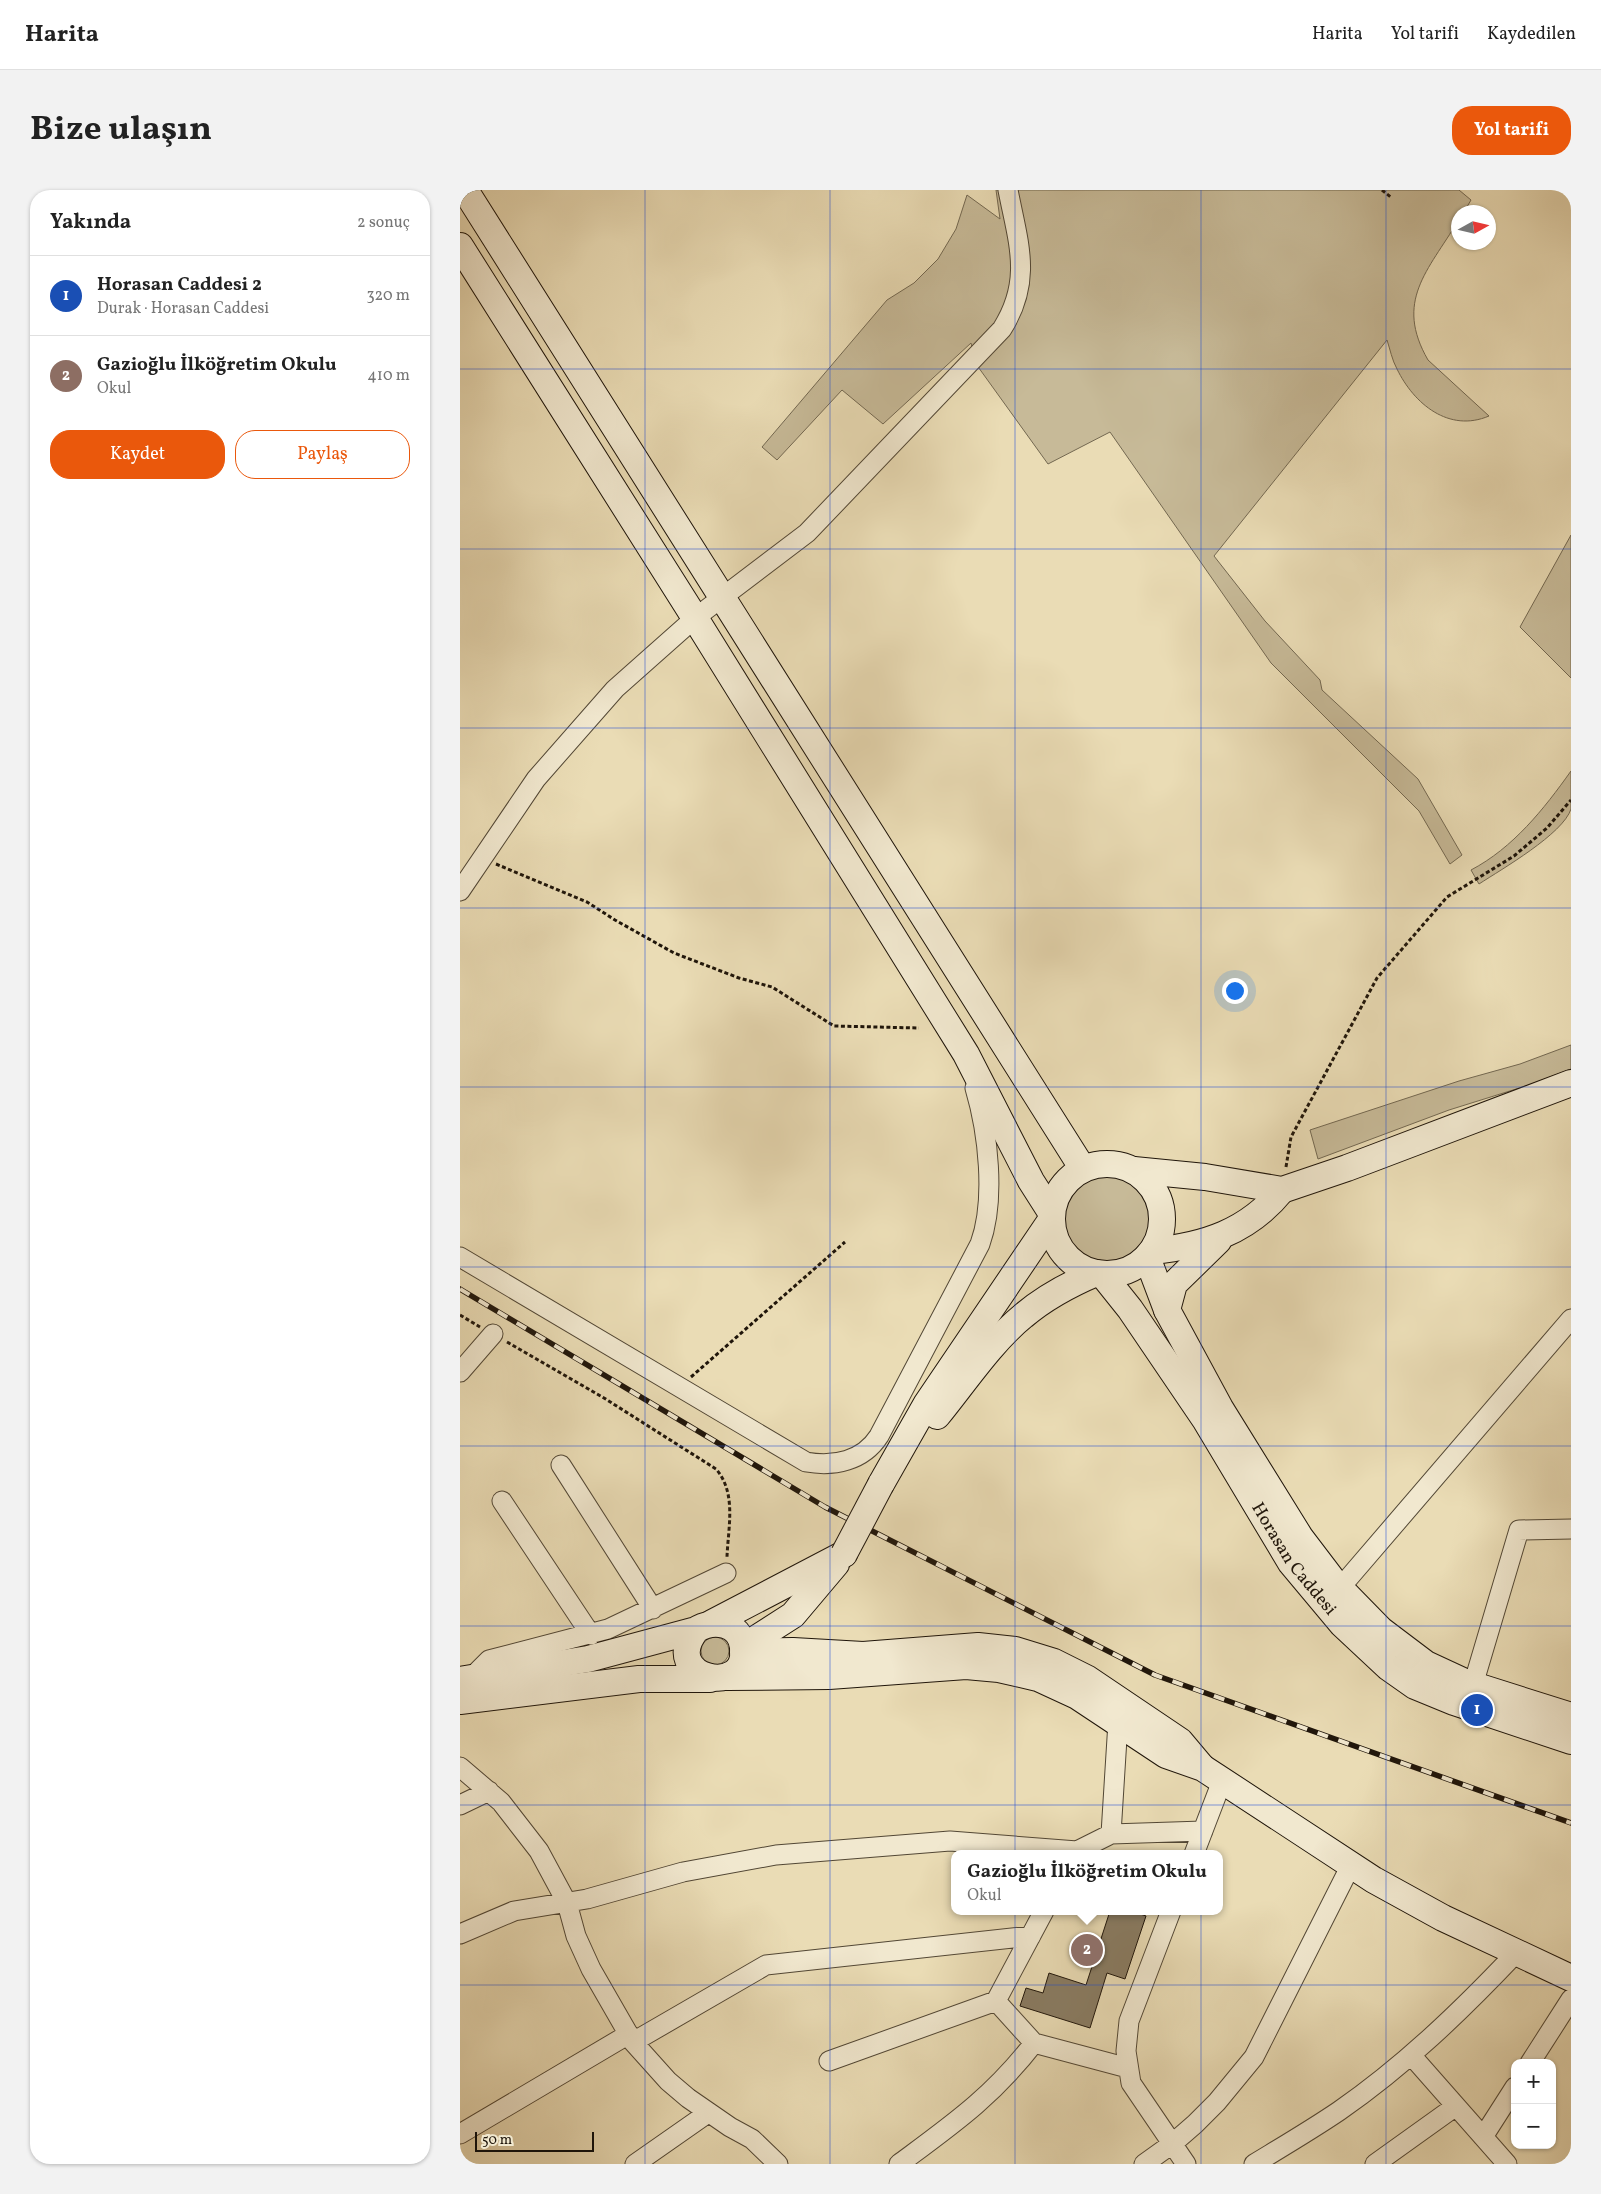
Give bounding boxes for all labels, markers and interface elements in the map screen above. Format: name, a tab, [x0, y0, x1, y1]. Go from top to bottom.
text: Harita	[25, 18, 99, 52]
text: Harita	[1312, 22, 1363, 47]
text: Yol tarifi	[1391, 22, 1459, 47]
text: Kaydedilen	[1487, 22, 1576, 47]
text: Bize ulaşın	[30, 106, 212, 154]
button: Yol tarifi	[1452, 106, 1571, 155]
north arrow	[1451, 205, 1496, 250]
text: Yakında	[50, 208, 131, 237]
text: 2 sonuç	[357, 212, 410, 234]
text: Horasan Caddesi 2	[97, 272, 262, 298]
text: 1	[63, 285, 69, 307]
text: 320 m	[366, 285, 410, 307]
text: Durak · Horasan Caddesi	[97, 298, 269, 320]
text: Gazioğlu İlköğretim Okulu	[97, 352, 337, 378]
text: 2	[62, 365, 70, 387]
text: 410 m	[367, 365, 410, 387]
text: Okul	[97, 378, 131, 400]
button: Kaydet	[50, 430, 225, 479]
button: Paylaş	[235, 430, 410, 479]
your location	[1222, 978, 1248, 1004]
street label: Horasan Caddesi	[1245, 1498, 1342, 1621]
pin: 1	[1461, 1691, 1493, 1729]
popup	[951, 1850, 1223, 1915]
text: Gazioğlu İlköğretim Okulu	[967, 1859, 1207, 1885]
text: Okul	[967, 1885, 1001, 1907]
pin: 2	[1071, 1931, 1103, 1969]
map controls	[1511, 2059, 1556, 2149]
button: +	[1511, 2059, 1556, 2104]
button: −	[1511, 2104, 1556, 2149]
scale bar	[475, 2129, 594, 2152]
text: 50 m	[482, 2131, 512, 2150]

